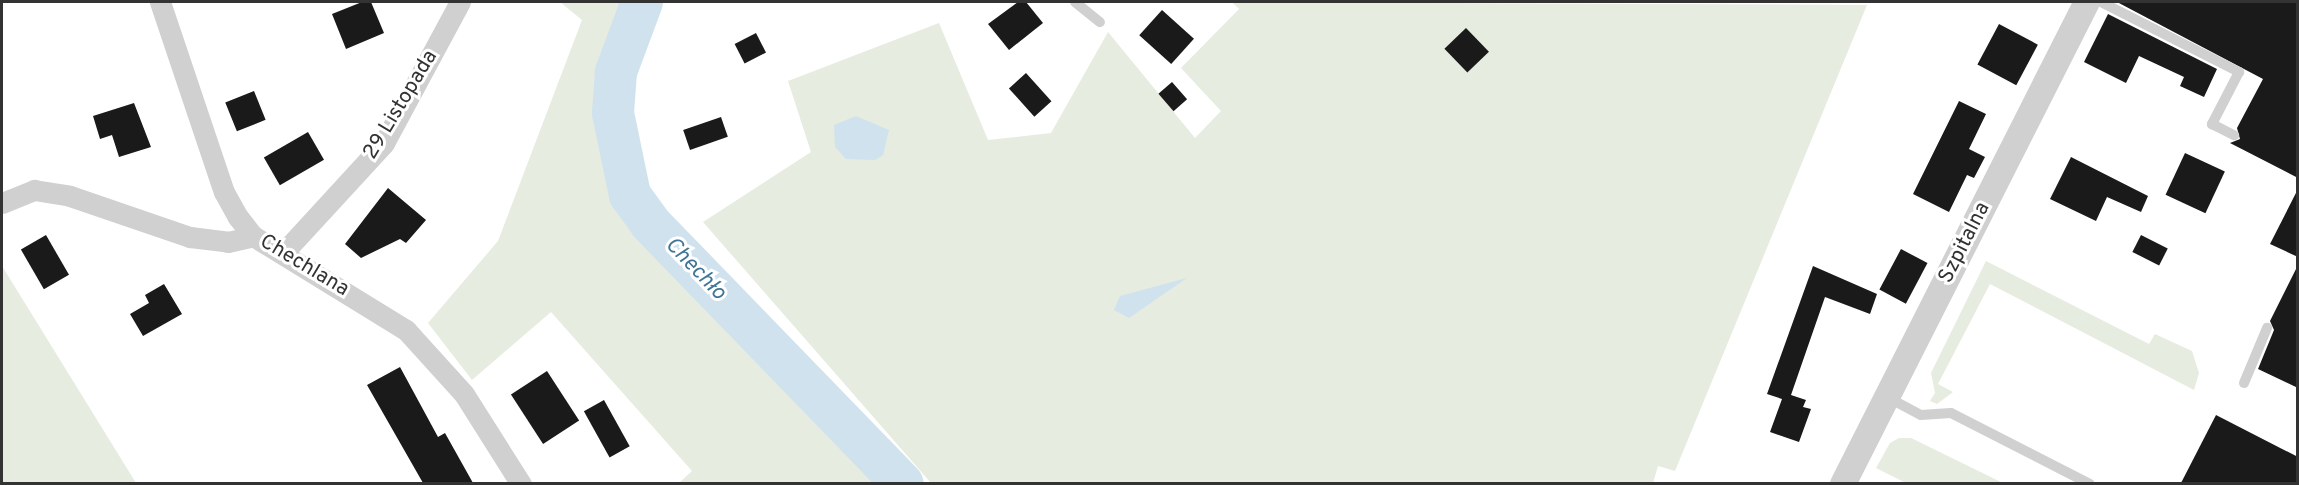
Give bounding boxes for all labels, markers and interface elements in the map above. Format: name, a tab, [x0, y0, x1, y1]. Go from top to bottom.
street label: 29 Listopada	[359, 46, 443, 164]
street label: Szpitalna	[1934, 198, 1996, 288]
street label: Chechlana	[255, 230, 353, 302]
water label: Chechło	[659, 232, 731, 306]

